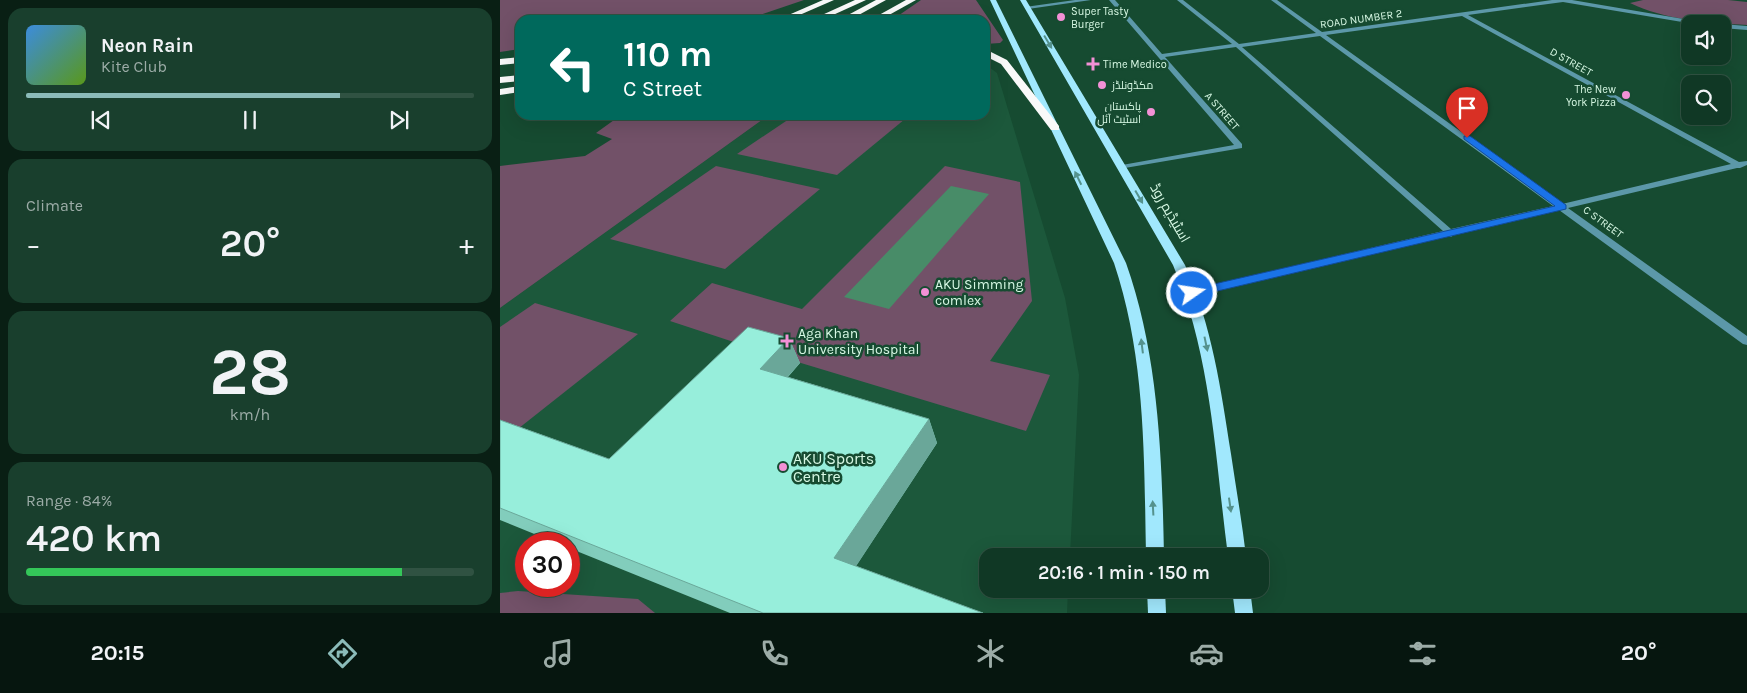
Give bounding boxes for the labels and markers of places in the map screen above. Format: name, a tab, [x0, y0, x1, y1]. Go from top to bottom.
place label: Super Tasty Burger	[1071, 5, 1129, 31]
marker: Super Tasty Burger	[1055, 11, 1067, 23]
marker: Time Medico	[1087, 58, 1099, 70]
place label: Time Medico	[1103, 58, 1167, 71]
marker: مکڈونلڈز	[1096, 79, 1108, 91]
place label: مکڈونلڈز	[1111, 79, 1153, 92]
place label: The New York Pizza	[1566, 83, 1616, 109]
pin	[1446, 87, 1488, 138]
marker: The New York Pizza	[1620, 89, 1632, 101]
place label: پاکستان اسٹیٹ آئل	[1097, 100, 1141, 126]
marker: پاکستان اسٹیٹ آئل	[1145, 106, 1157, 118]
place label: AKU Simming comlex	[935, 276, 1023, 309]
marker: AKU Simming comlex	[919, 286, 931, 298]
place label: Aga Khan University Hospital	[798, 325, 919, 358]
marker: Aga Khan University Hospital	[780, 334, 794, 348]
place label: AKU Sports Centre	[793, 449, 874, 486]
marker: AKU Sports Centre	[777, 461, 789, 473]

